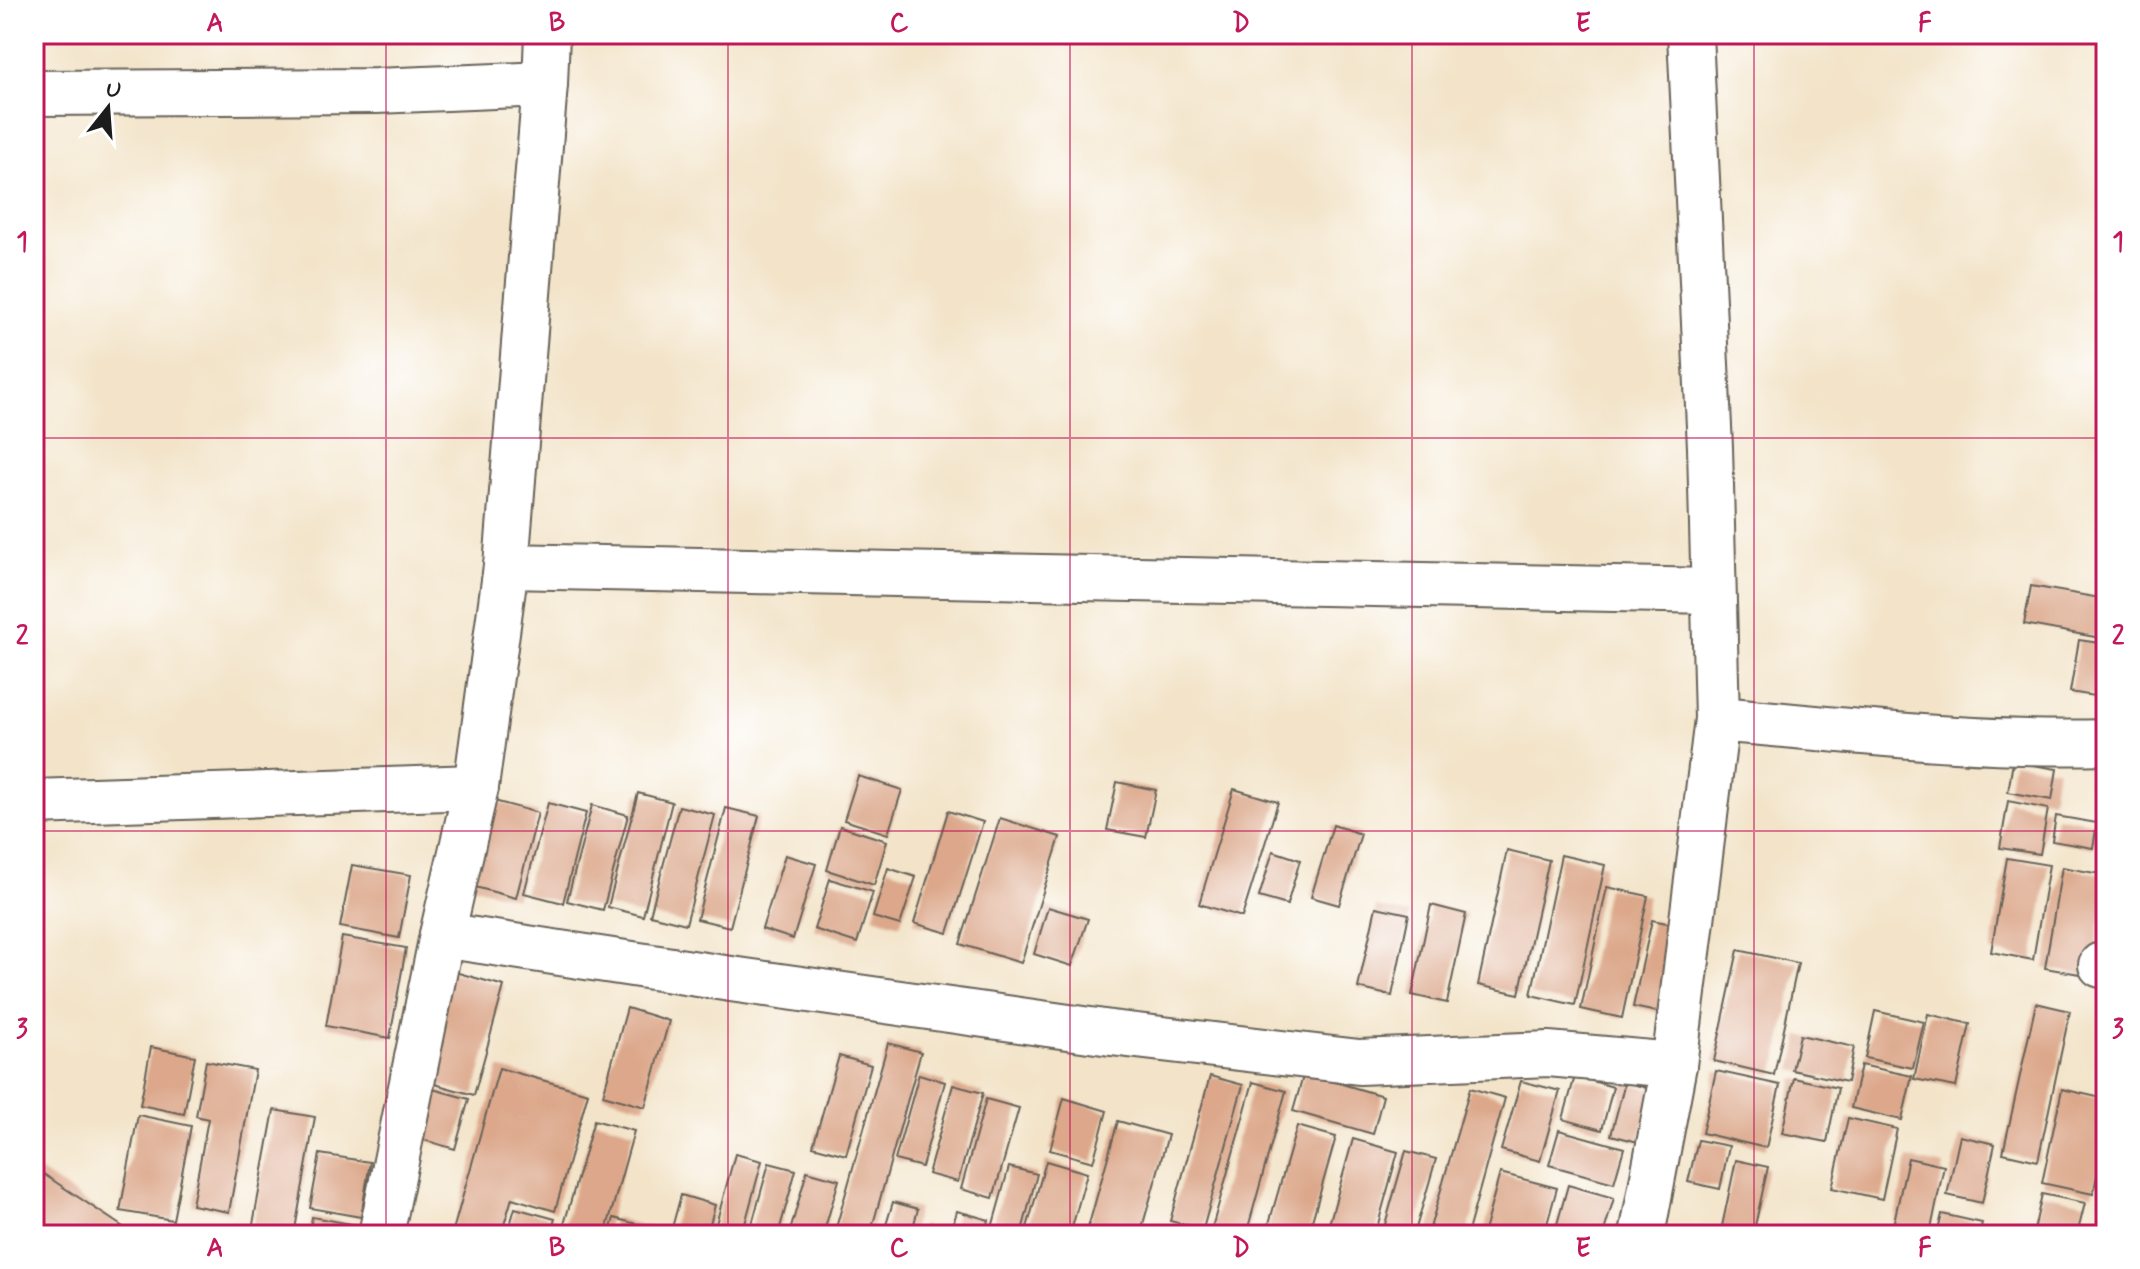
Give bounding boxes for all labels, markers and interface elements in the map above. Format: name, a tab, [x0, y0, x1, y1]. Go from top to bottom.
text: A	[206, 7, 224, 41]
text: B	[549, 7, 565, 41]
text: C	[890, 7, 909, 41]
text: D	[1232, 7, 1250, 41]
text: E	[1575, 7, 1591, 41]
text: F	[1918, 7, 1932, 41]
north arrow	[68, 68, 148, 148]
text: U	[102, 75, 124, 106]
text: 1	[16, 226, 28, 260]
text: 1	[2112, 226, 2124, 260]
text: 2	[16, 620, 29, 654]
text: 2	[2112, 620, 2125, 654]
text: 3	[16, 1013, 28, 1047]
text: 3	[2112, 1013, 2124, 1047]
text: A	[206, 1232, 224, 1266]
text: B	[549, 1232, 565, 1266]
text: C	[890, 1232, 909, 1266]
text: D	[1232, 1232, 1250, 1266]
text: E	[1575, 1232, 1591, 1266]
text: F	[1918, 1232, 1932, 1266]

